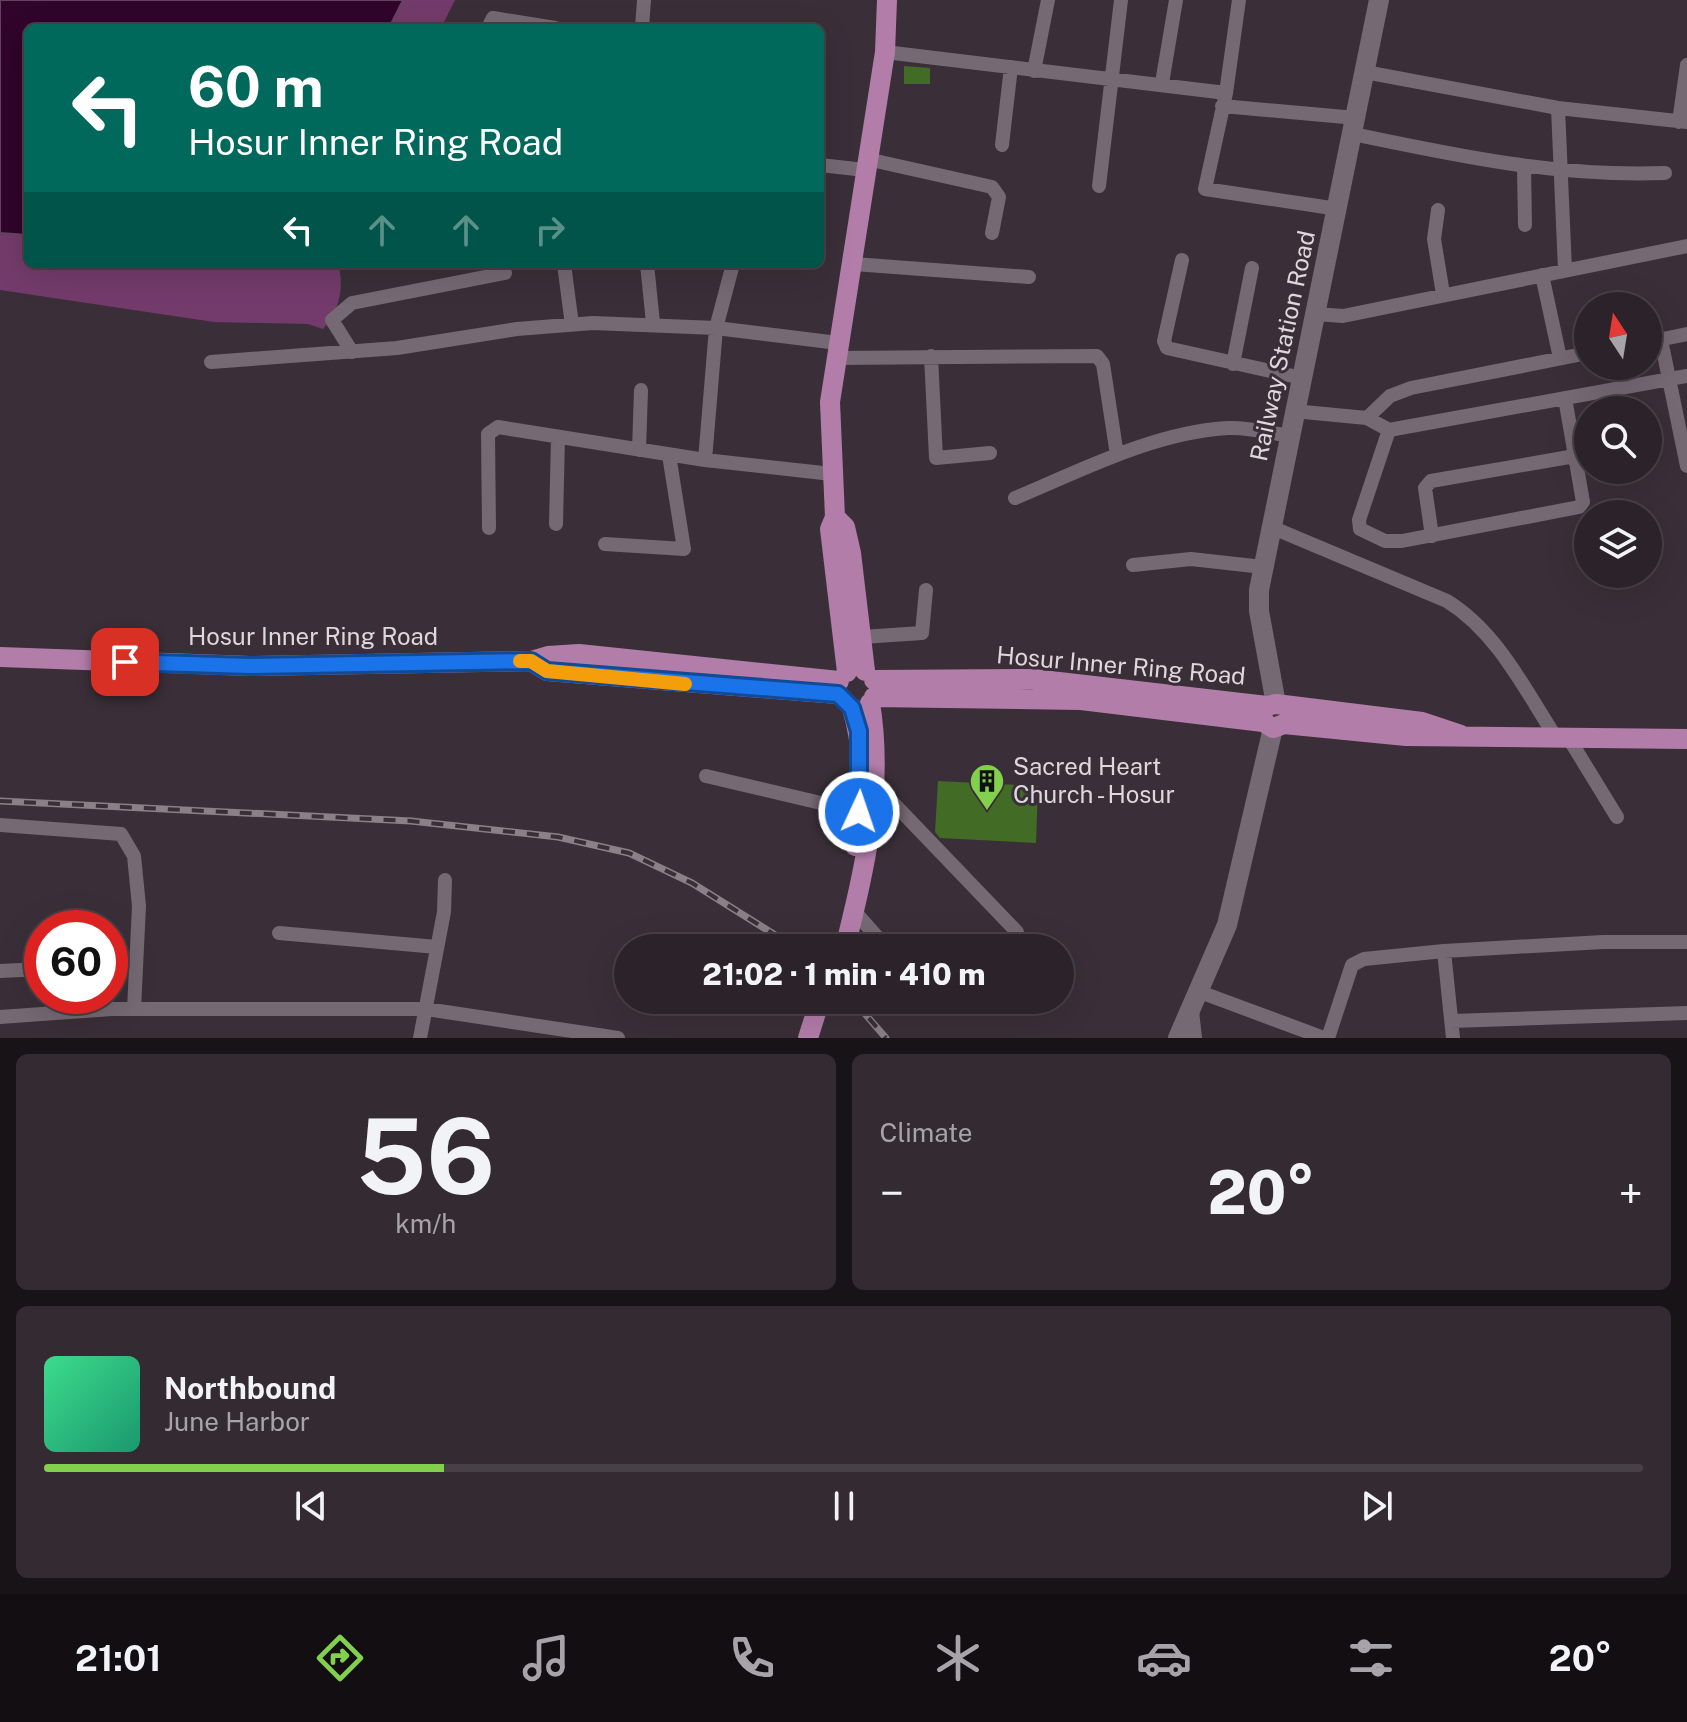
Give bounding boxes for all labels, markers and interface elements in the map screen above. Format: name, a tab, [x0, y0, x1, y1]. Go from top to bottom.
text: 60 m	[188, 54, 324, 120]
icon: left	[56, 56, 160, 160]
text: Hosur Inner Ring Road	[188, 121, 563, 163]
icon: left	[276, 208, 320, 252]
icon: ahead	[360, 208, 404, 252]
icon: ahead	[444, 208, 488, 252]
icon: right	[528, 208, 572, 252]
street label: Railway Station Road	[1244, 228, 1320, 464]
north arrow	[1574, 292, 1662, 380]
map controls	[1574, 292, 1662, 588]
button: search	[1574, 396, 1662, 484]
button: layers	[1574, 500, 1662, 588]
street label: Hosur Inner Ring Road	[188, 622, 438, 650]
pin	[91, 628, 159, 696]
icon: arrive	[103, 640, 147, 684]
street label: Hosur Inner Ring Road	[995, 640, 1247, 690]
place label: Sacred Heart Church - Hosur	[1013, 752, 1175, 808]
building icon: Sacred Heart Church - Hosur	[968, 762, 1006, 812]
position arrow	[817, 770, 901, 854]
speed limit sign: 60	[24, 910, 128, 1014]
text: 21:02 · 1 min · 410 m	[702, 956, 986, 992]
text: 56	[356, 1095, 495, 1217]
text: Climate	[880, 1117, 973, 1148]
text: 20°	[1208, 1157, 1315, 1228]
text: −	[880, 1167, 904, 1219]
text: +	[1619, 1167, 1643, 1219]
text: km/h	[395, 1208, 456, 1239]
text: Northbound	[164, 1370, 336, 1406]
text: June Harbor	[164, 1406, 310, 1437]
icon: previous	[289, 1484, 333, 1528]
icon: pause	[822, 1484, 866, 1528]
icon: next	[1355, 1484, 1399, 1528]
icon: directions	[312, 1630, 368, 1686]
icon: music	[518, 1630, 574, 1686]
icon: phone	[724, 1630, 780, 1686]
icon: climate	[930, 1630, 986, 1686]
icon: car	[1136, 1630, 1192, 1686]
icon: filters	[1343, 1630, 1399, 1686]
text: 21:01	[75, 1637, 162, 1679]
text: 20°	[1549, 1637, 1612, 1679]

